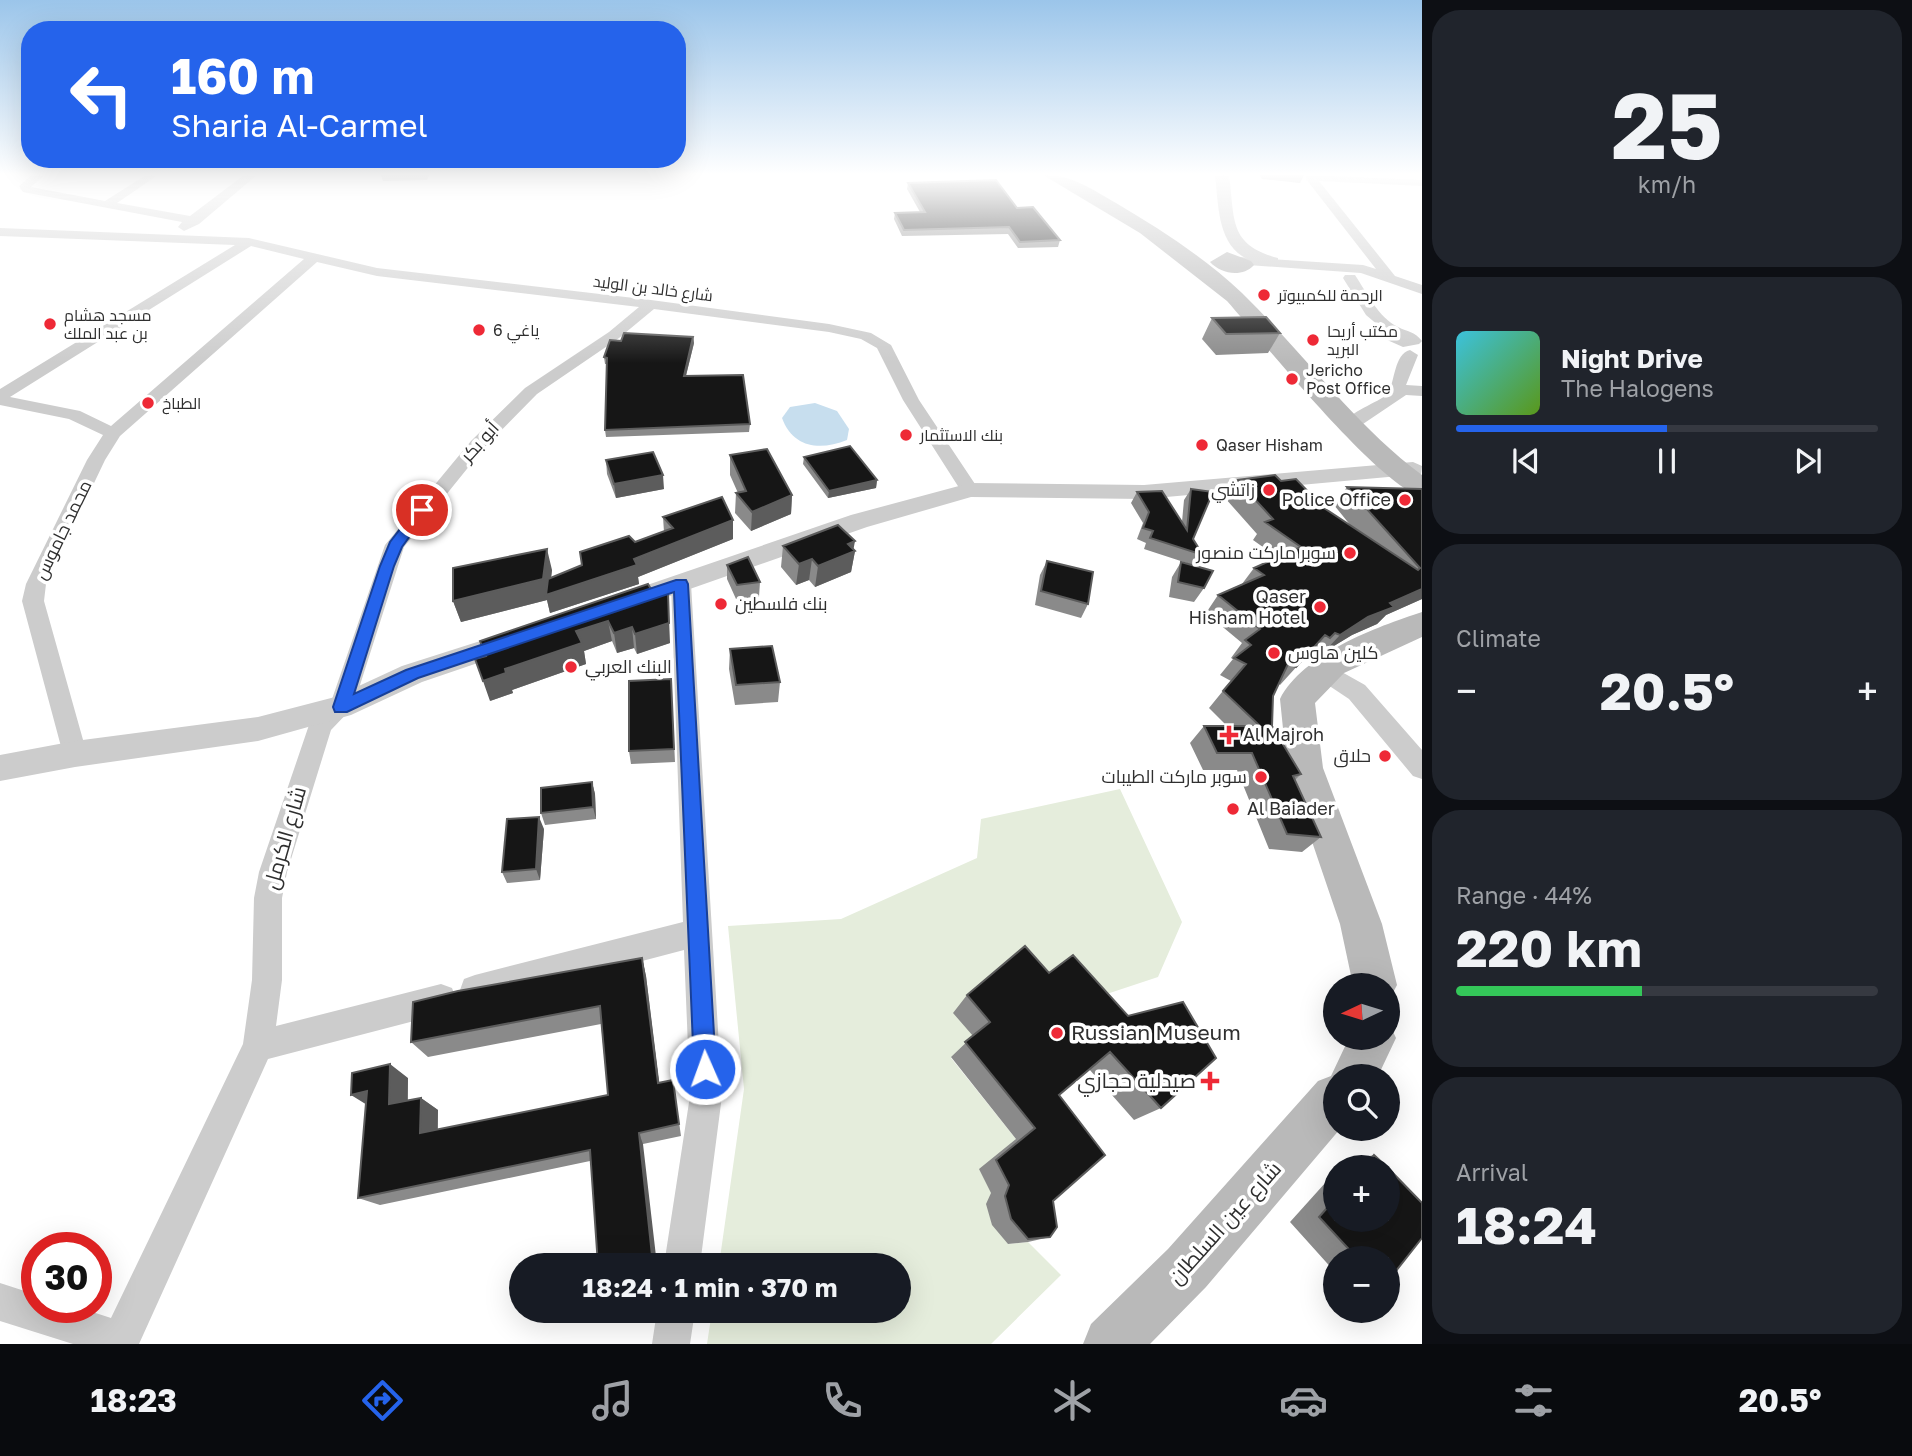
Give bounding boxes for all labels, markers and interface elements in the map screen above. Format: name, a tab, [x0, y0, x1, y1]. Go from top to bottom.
text: 160 m	[171, 46, 314, 105]
icon: left	[56, 49, 147, 140]
text: 25	[1611, 70, 1723, 179]
text: Sharia Al-Carmel	[171, 106, 428, 144]
text: km/h	[1638, 170, 1696, 198]
street label: شارع خالد بن الوليد	[592, 271, 714, 307]
place label: الرحمة للكمبيوتر	[1277, 285, 1383, 305]
marker: الرحمة للكمبيوتر	[1256, 287, 1272, 303]
place label: مسجد هشام بن عبد الملك	[64, 305, 151, 344]
marker: مسجد هشام بن عبد الملك	[42, 316, 58, 332]
place label: ياغي 6	[493, 320, 540, 344]
place label: مكتب أريحا البريد	[1327, 321, 1398, 359]
marker: ياغي 6	[471, 322, 487, 338]
marker: مكتب أريحا البريد	[1305, 332, 1321, 348]
text: Night Drive	[1561, 343, 1703, 374]
place label: Jericho Post Office	[1306, 360, 1391, 398]
marker: Jericho Post Office	[1284, 371, 1300, 387]
text: The Halogens	[1561, 374, 1714, 402]
place label: الطباخ	[162, 393, 201, 415]
marker: الطباخ	[140, 395, 156, 411]
street label: أبو بكر	[455, 417, 504, 467]
place label: بنك الاستثمار	[919, 425, 1003, 445]
marker: بنك الاستثمار	[898, 427, 914, 443]
place label: Qaser Hisham	[1216, 435, 1323, 455]
marker: Qaser Hisham	[1194, 437, 1210, 453]
icon: previous	[1507, 442, 1545, 480]
icon: pause	[1648, 442, 1686, 480]
icon: next	[1789, 442, 1827, 480]
street label: محمد جاموس	[29, 476, 97, 583]
place label: زاتشي	[1211, 478, 1255, 503]
pin	[392, 480, 452, 540]
marker: زاتشي	[1261, 482, 1277, 498]
place label: Police Office	[1282, 488, 1391, 510]
icon: arrive	[403, 491, 441, 529]
marker: Police Office	[1397, 492, 1413, 508]
place label: سوبر ماركت منصور	[1196, 541, 1336, 564]
marker: سوبر ماركت منصور	[1342, 545, 1358, 561]
place label: Qaser Hisham Hotel	[1188, 585, 1306, 628]
place label: بنك فلسطين	[735, 592, 828, 615]
marker: بنك فلسطين	[713, 596, 729, 612]
marker: Qaser Hisham Hotel	[1312, 599, 1328, 615]
text: Climate	[1456, 624, 1541, 652]
place label: كلين هاوس	[1288, 641, 1378, 664]
marker: كلين هاوس	[1266, 645, 1282, 661]
place label: البنك العربي	[585, 655, 672, 681]
marker: البنك العربي	[563, 659, 579, 675]
text: 20.5°	[1600, 659, 1734, 721]
text: −	[1456, 668, 1477, 713]
text: +	[1857, 668, 1878, 713]
place label: Al Majroh	[1243, 723, 1324, 745]
marker: Al Majroh	[1221, 727, 1237, 743]
place label: حلاق	[1333, 744, 1371, 768]
marker: حلاق	[1377, 748, 1393, 764]
place label: سوبر ماركت الطيبات	[1102, 765, 1247, 788]
marker: سوبر ماركت الطيبات	[1253, 769, 1269, 785]
street label: شارع الكرمل	[257, 783, 313, 893]
place label: Al Baiader	[1247, 797, 1335, 819]
marker: Al Baiader	[1225, 801, 1241, 817]
text: Range · 44%	[1456, 881, 1592, 909]
text: 220 km	[1456, 916, 1642, 978]
north arrow	[1323, 973, 1400, 1050]
map controls	[1323, 973, 1400, 1323]
place label: Russian Museum	[1071, 1019, 1241, 1045]
marker: Russian Museum	[1049, 1025, 1065, 1041]
position arrow	[668, 1032, 742, 1106]
button: search	[1323, 1064, 1400, 1141]
place label: صيدلية حجازي	[1077, 1067, 1196, 1097]
marker: صيدلية حجازي	[1202, 1073, 1218, 1089]
button: +	[1323, 1155, 1400, 1232]
street label: شارع عين السلطان	[1162, 1156, 1288, 1290]
text: Arrival	[1456, 1158, 1528, 1186]
text: 18:24	[1456, 1193, 1597, 1255]
speed limit sign: 30	[21, 1232, 112, 1323]
button: −	[1323, 1246, 1400, 1323]
text: 18:24 · 1 min · 370 m	[583, 1272, 837, 1303]
icon: directions	[358, 1376, 407, 1425]
icon: music	[588, 1376, 637, 1425]
icon: phone	[818, 1376, 867, 1425]
icon: climate	[1048, 1376, 1097, 1425]
icon: car	[1279, 1376, 1328, 1425]
icon: filters	[1509, 1376, 1558, 1425]
text: 18:23	[91, 1381, 177, 1419]
text: 20.5°	[1739, 1381, 1821, 1419]

